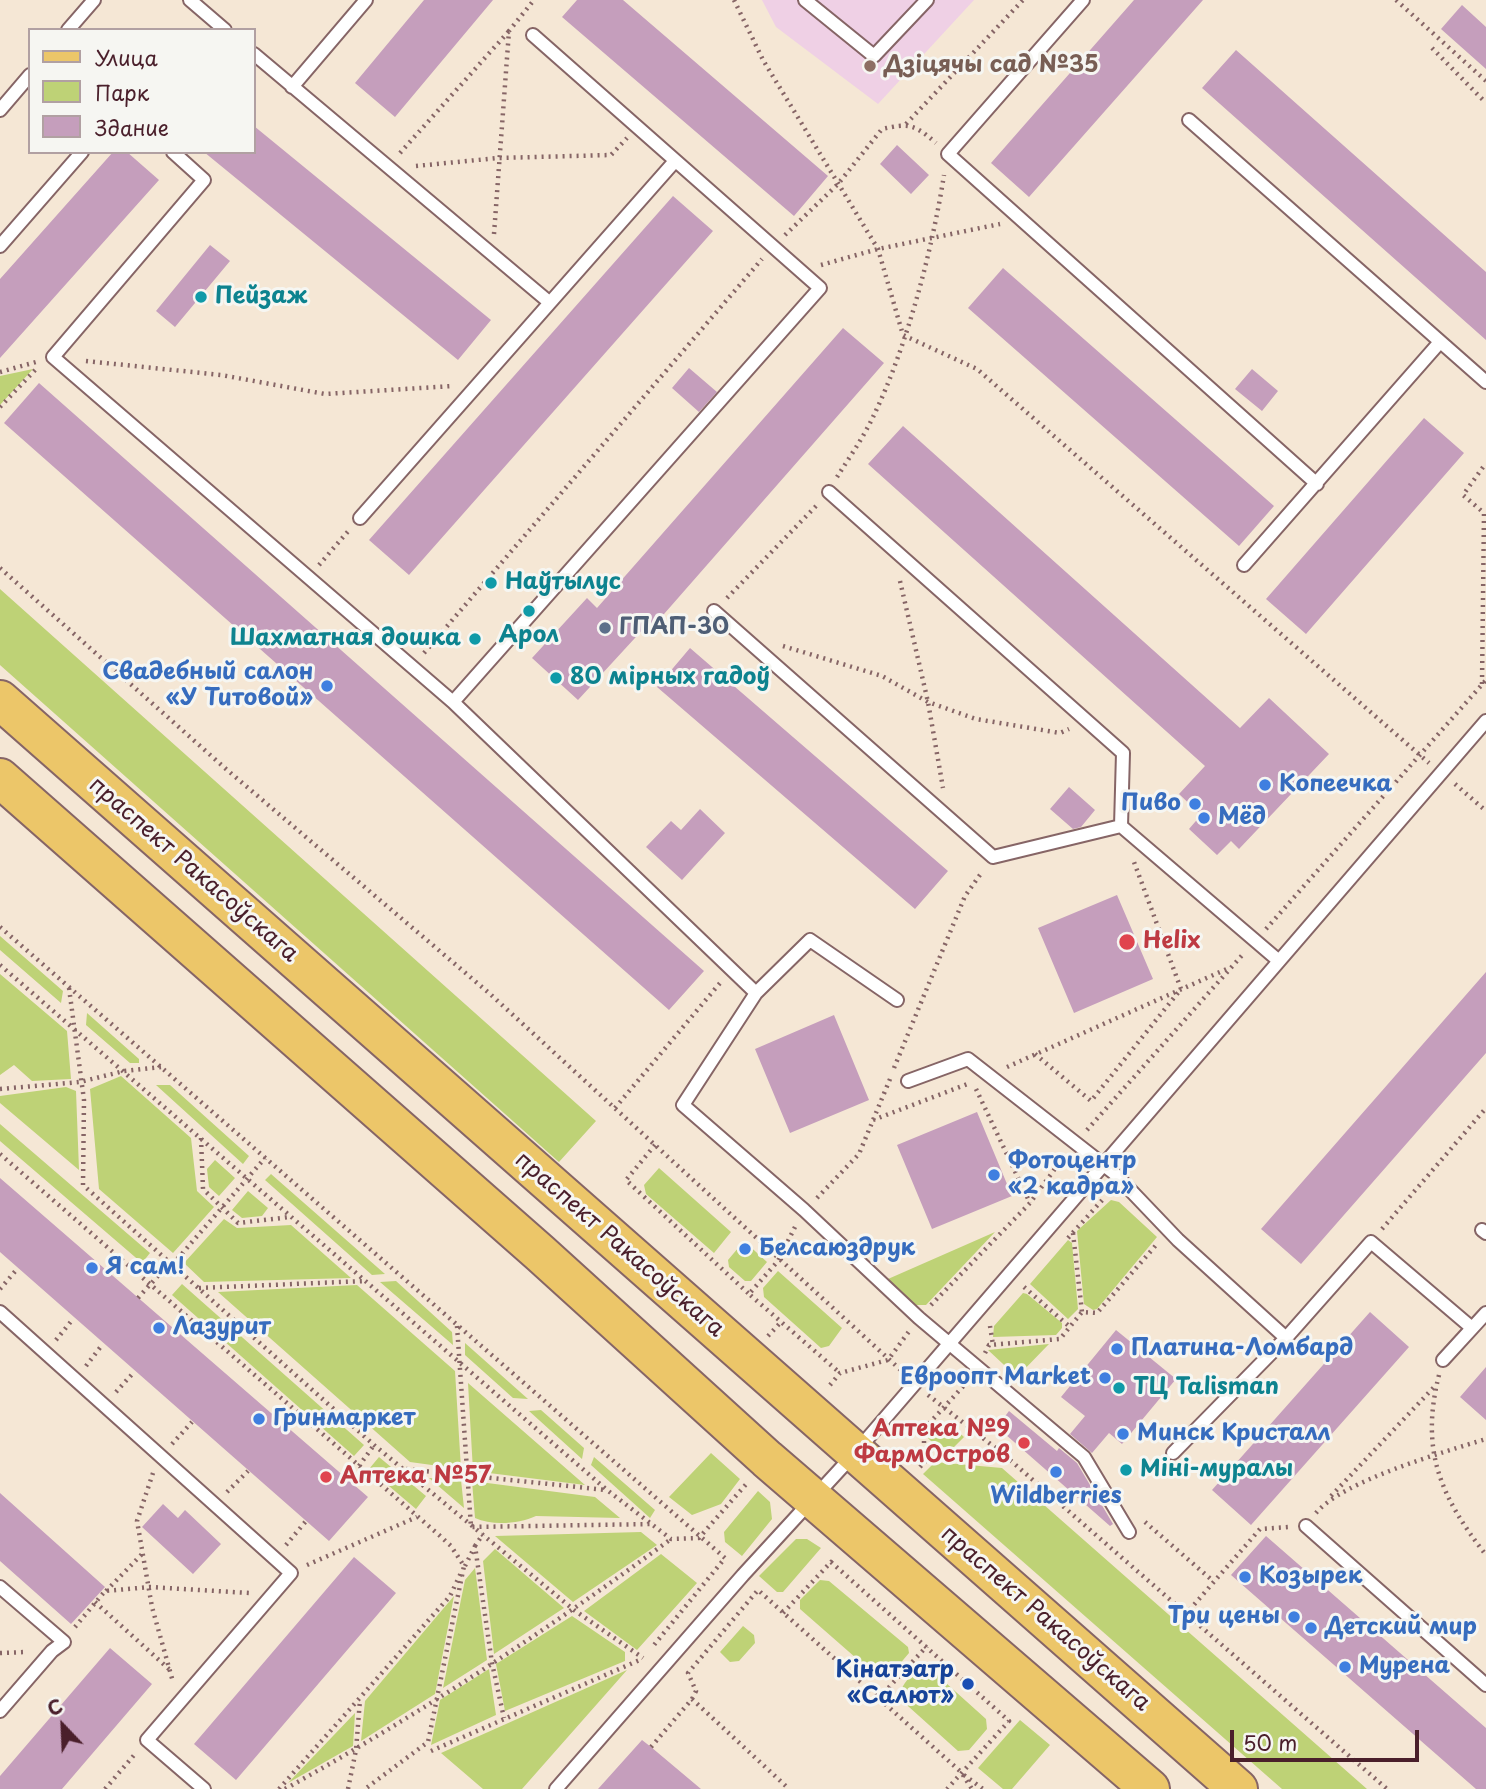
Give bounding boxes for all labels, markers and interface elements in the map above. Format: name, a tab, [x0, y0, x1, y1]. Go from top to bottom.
legend	[28, 28, 256, 154]
text: Улица	[95, 41, 158, 73]
place label: Дзіцячы сад №35	[884, 52, 1099, 80]
marker: Дзіцячы сад №35	[862, 58, 878, 74]
text: Парк	[95, 76, 149, 108]
text: Здание	[95, 111, 169, 143]
place label: Пейзаж	[215, 283, 307, 311]
marker: Пейзаж	[193, 289, 209, 305]
place label: Наўтылус	[505, 569, 621, 597]
marker: Наўтылус	[483, 575, 499, 591]
marker: Арол	[521, 603, 537, 619]
place label: ГПАП-30	[619, 614, 729, 642]
marker: ГПАП-30	[597, 620, 613, 636]
place label: Арол	[499, 622, 559, 650]
place label: Шахматная дошка	[230, 625, 461, 653]
marker: Шахматная дошка	[467, 631, 483, 647]
place label: Свадебный салон «У Титовой»	[102, 659, 313, 713]
place label: 80 мірных гадоў	[570, 664, 770, 692]
marker: 80 мірных гадоў	[548, 670, 564, 686]
marker: Свадебный салон «У Титовой»	[319, 678, 335, 694]
place label: Копеечка	[1279, 771, 1392, 799]
street label: праспект Ракасоўскага	[83, 772, 303, 968]
marker: Копеечка	[1257, 777, 1273, 793]
place label: Пиво	[1121, 790, 1181, 818]
marker: Пиво	[1187, 796, 1203, 812]
place label: Мёд	[1218, 804, 1266, 832]
marker: Мёд	[1196, 810, 1212, 826]
place label: Helix	[1143, 928, 1200, 956]
marker: Helix	[1117, 932, 1137, 952]
street label: праспект Ракасоўскага	[509, 1147, 729, 1343]
place label: Фотоцентр «2 кадра»	[1008, 1148, 1136, 1202]
marker: Фотоцентр «2 кадра»	[986, 1167, 1002, 1183]
place label: Белсаюздрук	[759, 1235, 915, 1263]
marker: Белсаюздрук	[737, 1241, 753, 1257]
place label: Я сам!	[106, 1254, 184, 1282]
marker: Я сам!	[84, 1260, 100, 1276]
place label: Лазурит	[173, 1314, 271, 1342]
marker: Лазурит	[151, 1320, 167, 1336]
place label: Платина-Ломбард	[1131, 1335, 1353, 1363]
marker: Платина-Ломбард	[1109, 1341, 1125, 1357]
place label: Евроопт Market	[900, 1364, 1091, 1392]
marker: Евроопт Market	[1097, 1370, 1113, 1386]
place label: ТЦ Talisman	[1133, 1374, 1279, 1402]
marker: ТЦ Talisman	[1111, 1380, 1127, 1396]
place label: Гринмаркет	[273, 1405, 415, 1433]
marker: Гринмаркет	[251, 1411, 267, 1427]
place label: Аптека №9 ФармОстров	[854, 1416, 1010, 1470]
place label: Минск Кристалл	[1137, 1420, 1331, 1448]
marker: Минск Кристалл	[1115, 1426, 1131, 1442]
marker: Аптека №9 ФармОстров	[1016, 1435, 1032, 1451]
place label: Міні-муралы	[1140, 1456, 1293, 1484]
marker: Міні-муралы	[1118, 1462, 1134, 1478]
place label: Аптека №57	[340, 1463, 491, 1491]
marker: Wildberries	[1048, 1464, 1064, 1480]
marker: Аптека №57	[318, 1469, 334, 1485]
place label: Wildberries	[990, 1483, 1122, 1511]
street label: праспект Ракасоўскага	[935, 1521, 1155, 1717]
place label: Козырек	[1259, 1563, 1362, 1591]
marker: Козырек	[1237, 1569, 1253, 1585]
place label: Три цены	[1168, 1603, 1280, 1631]
marker: Три цены	[1286, 1609, 1302, 1625]
place label: Детский мир	[1325, 1614, 1477, 1642]
marker: Детский мир	[1303, 1620, 1319, 1636]
place label: Мурена	[1359, 1653, 1450, 1681]
place label: Кінатэатр «Салют»	[835, 1657, 954, 1711]
marker: Мурена	[1337, 1659, 1353, 1675]
marker: Кінатэатр «Салют»	[960, 1676, 976, 1692]
north arrow	[28, 1691, 98, 1761]
text: С	[43, 1691, 67, 1722]
scale bar	[1234, 1716, 1423, 1760]
text: 50 m	[1243, 1726, 1297, 1758]

